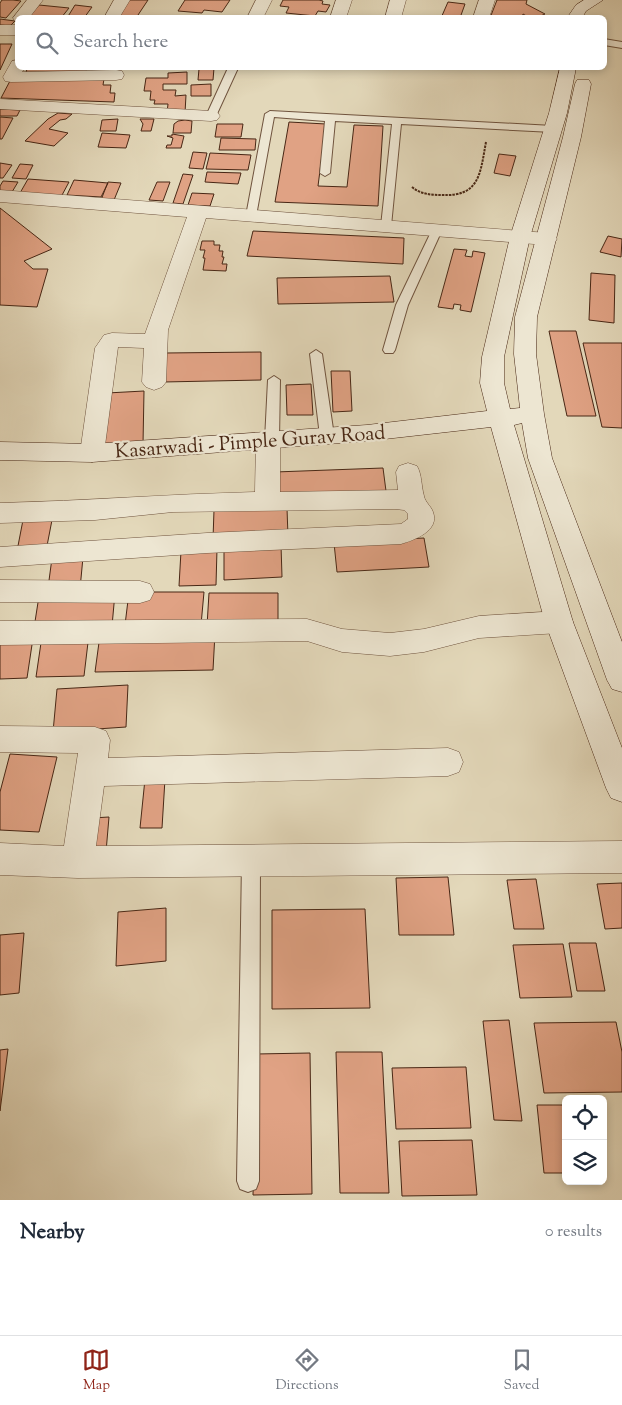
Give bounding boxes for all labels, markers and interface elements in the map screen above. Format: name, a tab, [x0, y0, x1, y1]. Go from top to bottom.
search box	[15, 15, 607, 70]
icon: search	[33, 29, 61, 57]
text: Search here	[73, 29, 168, 56]
street label: Kasarwadi - Pimple Gurav Road	[114, 420, 386, 467]
map controls	[562, 1095, 607, 1185]
button: locate	[562, 1095, 607, 1140]
button: layers	[562, 1140, 607, 1185]
text: Nearby	[20, 1218, 85, 1248]
text: 0 results	[545, 1221, 602, 1244]
tab: Map	[82, 1346, 110, 1396]
tab: Directions	[275, 1346, 339, 1396]
tab: Saved	[504, 1346, 539, 1396]

